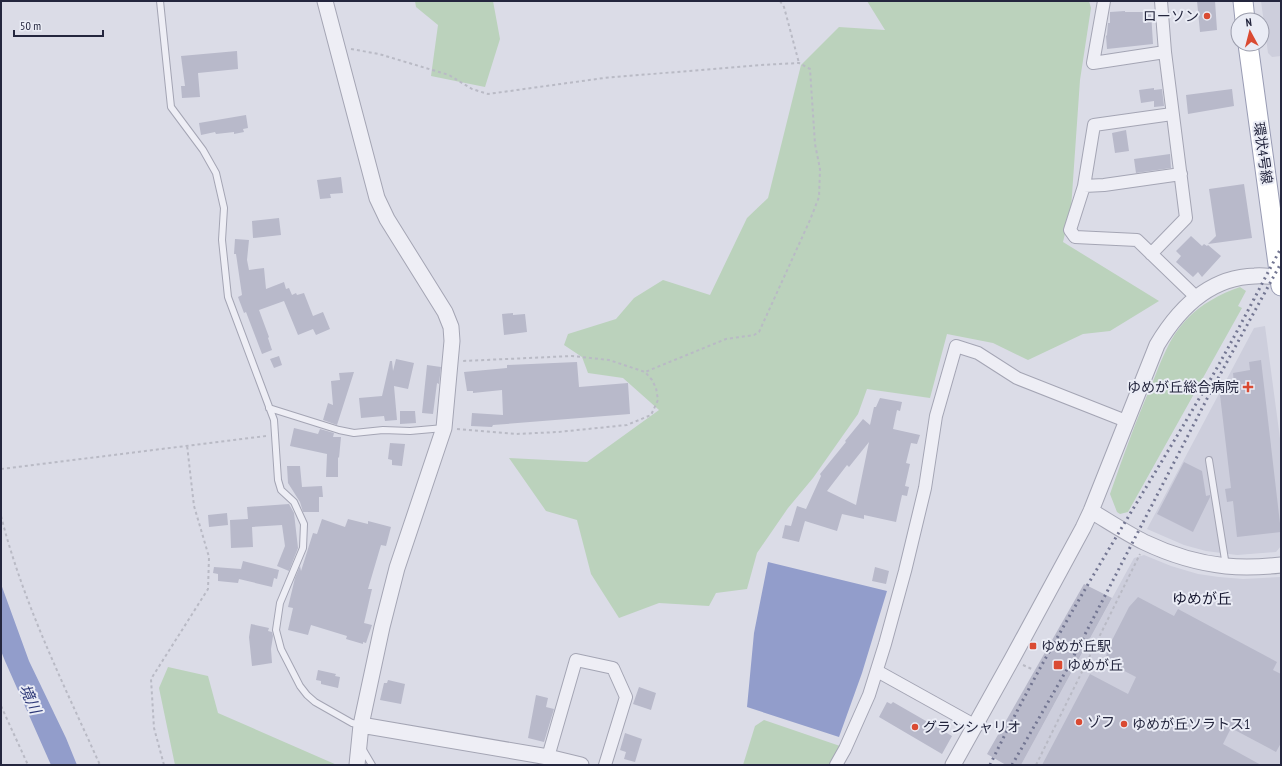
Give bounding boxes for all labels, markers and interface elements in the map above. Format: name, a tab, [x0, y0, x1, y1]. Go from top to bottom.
place label: ローソン	[1143, 7, 1199, 25]
marker: ローソン	[1202, 11, 1212, 21]
scale bar	[14, 12, 103, 38]
north arrow	[1230, 12, 1270, 52]
text: N	[1245, 15, 1253, 29]
text: 50 m	[20, 18, 41, 33]
street label: 環状4号線	[1250, 121, 1276, 185]
place label: ゆめが丘総合病院	[1127, 378, 1239, 396]
marker: ゆめが丘総合病院	[1242, 381, 1254, 393]
district label: ゆめが丘	[1172, 589, 1232, 608]
place label: ゆめが丘駅	[1041, 637, 1111, 655]
marker: ゆめが丘駅	[1028, 641, 1038, 651]
place label: ゆめが丘	[1067, 656, 1123, 674]
marker: ゆめが丘	[1052, 659, 1064, 671]
water label: 境川	[16, 681, 46, 718]
place label: ゾフ	[1087, 713, 1115, 731]
place label: ゆめが丘ソラトス1	[1132, 715, 1250, 733]
marker: ゾフ	[1074, 717, 1084, 727]
place label: グランシャリオ	[923, 718, 1021, 736]
marker: ゆめが丘ソラトス1	[1119, 719, 1129, 729]
marker: グランシャリオ	[910, 722, 920, 732]

